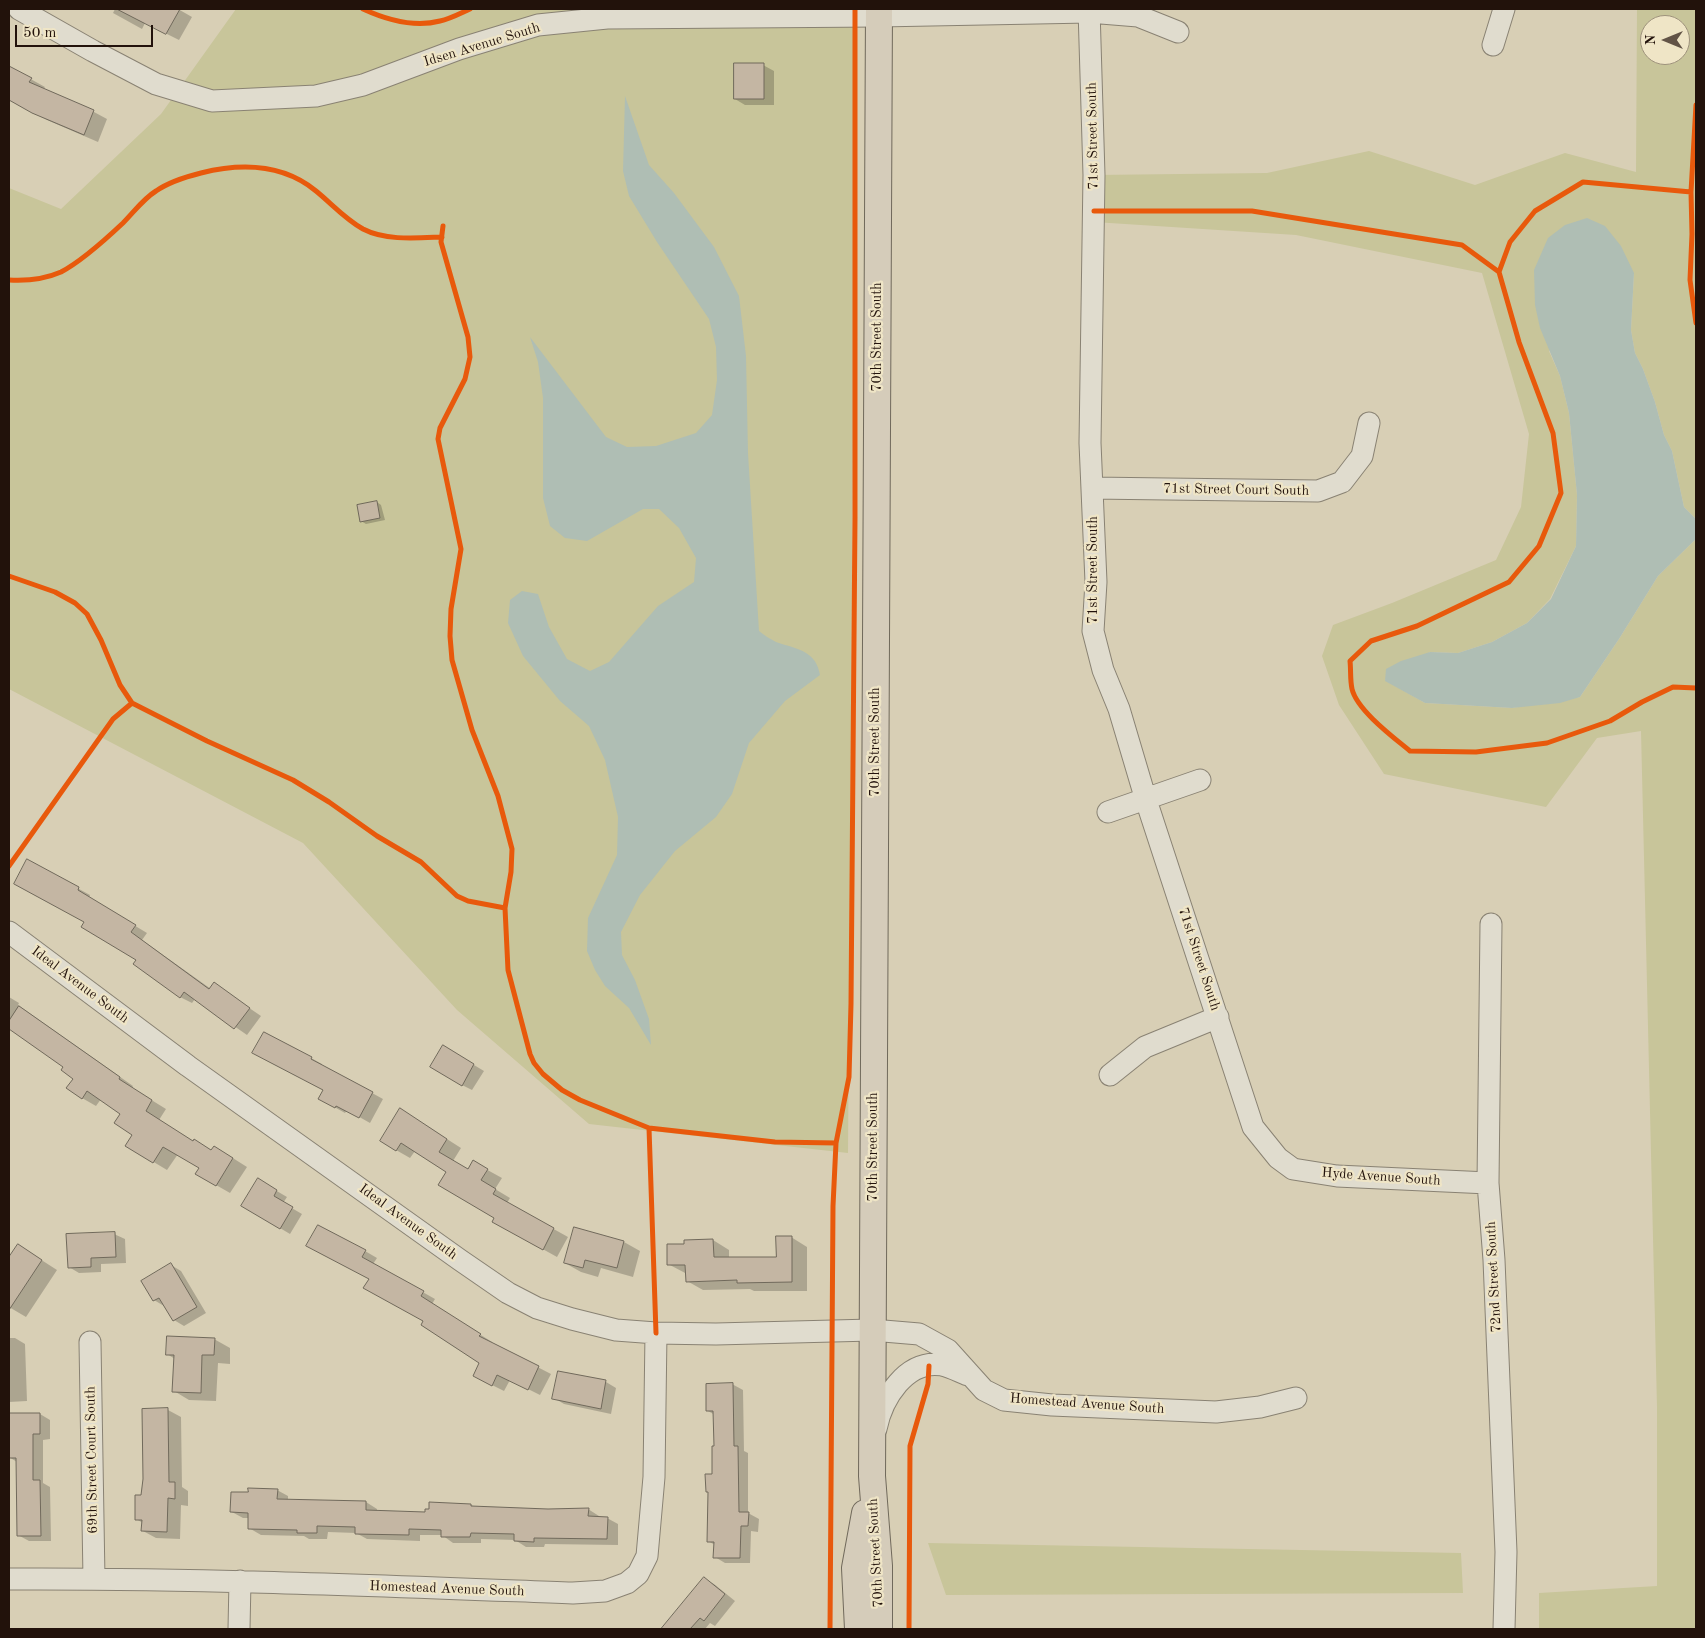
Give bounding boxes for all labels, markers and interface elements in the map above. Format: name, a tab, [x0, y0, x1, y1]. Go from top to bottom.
scale bar	[18, 15, 155, 47]
north arrow	[1640, 15, 1690, 65]
street label: Idsen Avenue South	[422, 19, 542, 71]
text: 50 m	[23, 26, 57, 41]
text: N	[1644, 35, 1658, 45]
street label: 71st Street South	[1084, 82, 1102, 190]
street label: 70th Street South	[869, 282, 885, 392]
street label: 71st Street Court South	[1163, 480, 1309, 500]
street label: 71st Street South	[1085, 516, 1101, 624]
street label: 70th Street South	[867, 687, 883, 797]
street label: 71st Street South	[1174, 905, 1224, 1013]
street label: Ideal Avenue South	[28, 943, 132, 1027]
street label: 70th Street South	[865, 1092, 881, 1202]
street label: Hyde Avenue South	[1321, 1164, 1441, 1190]
street label: Ideal Avenue South	[355, 1181, 461, 1263]
street label: 72nd Street South	[1483, 1221, 1505, 1333]
street label: 69th Street Court South	[82, 1386, 102, 1534]
street label: Homestead Avenue South	[1009, 1390, 1165, 1418]
street label: 70th Street South	[865, 1498, 887, 1608]
street label: Homestead Avenue South	[369, 1578, 525, 1600]

